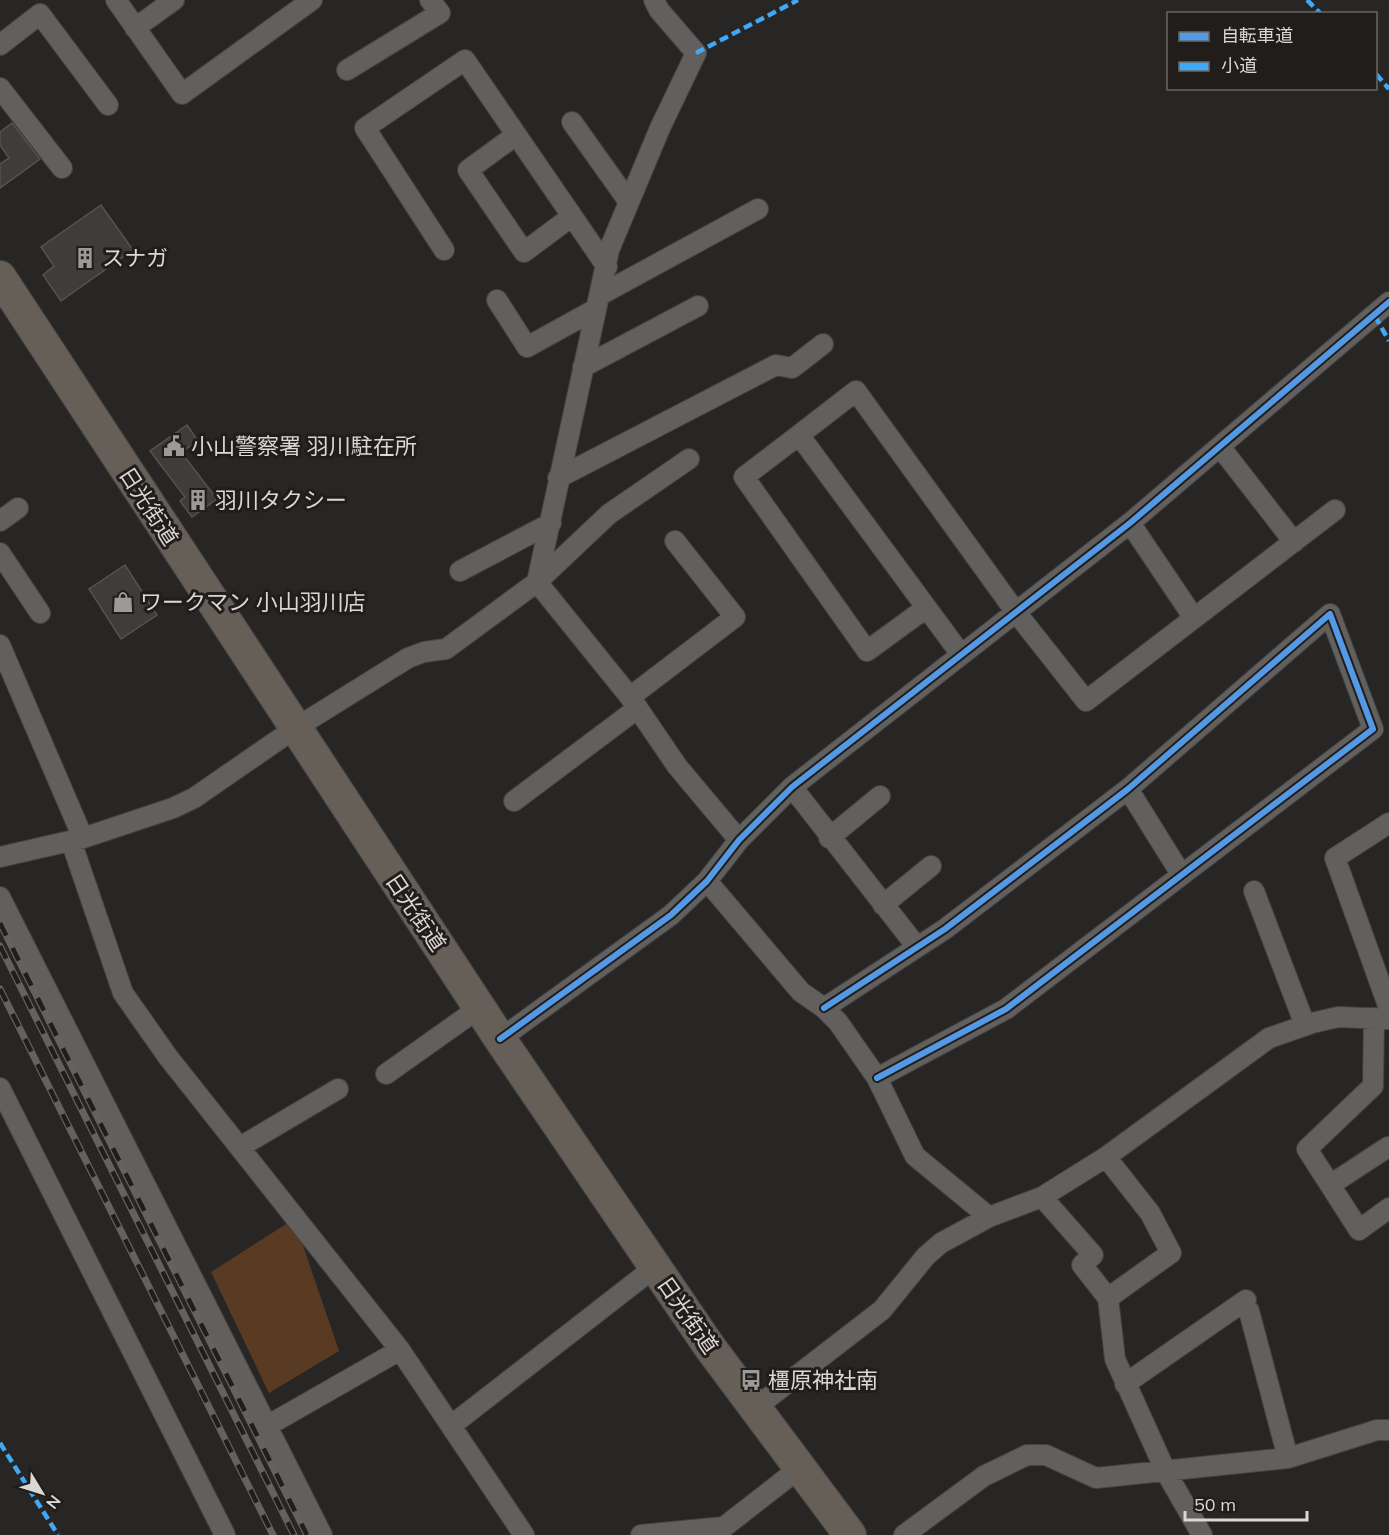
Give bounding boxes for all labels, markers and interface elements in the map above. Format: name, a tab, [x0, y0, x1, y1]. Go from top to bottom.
legend	[1167, 12, 1377, 90]
text: 自転車道	[1221, 24, 1293, 47]
text: 小道	[1221, 54, 1257, 77]
place label: スナガ	[102, 244, 168, 272]
building icon: スナガ	[73, 246, 97, 270]
place label: 小山警察署 羽川駐在所	[191, 432, 417, 460]
public building icon: 小山警察署 羽川駐在所	[162, 434, 186, 458]
street label: 日光街道	[113, 461, 185, 551]
place label: 羽川タクシー	[215, 486, 347, 514]
building icon: 羽川タクシー	[186, 488, 210, 512]
place label: ワークマン 小山羽川店	[140, 588, 366, 616]
shop icon: ワークマン 小山羽川店	[111, 590, 135, 614]
street label: 日光街道	[380, 868, 452, 956]
street label: 日光街道	[651, 1271, 725, 1359]
place label: 橿原神社南	[768, 1366, 878, 1394]
bus stop icon: 橿原神社南	[739, 1368, 763, 1392]
north arrow	[12, 1463, 72, 1523]
scale bar	[1185, 1484, 1306, 1522]
text: N	[42, 1491, 65, 1513]
text: 50 m	[1194, 1493, 1236, 1516]

